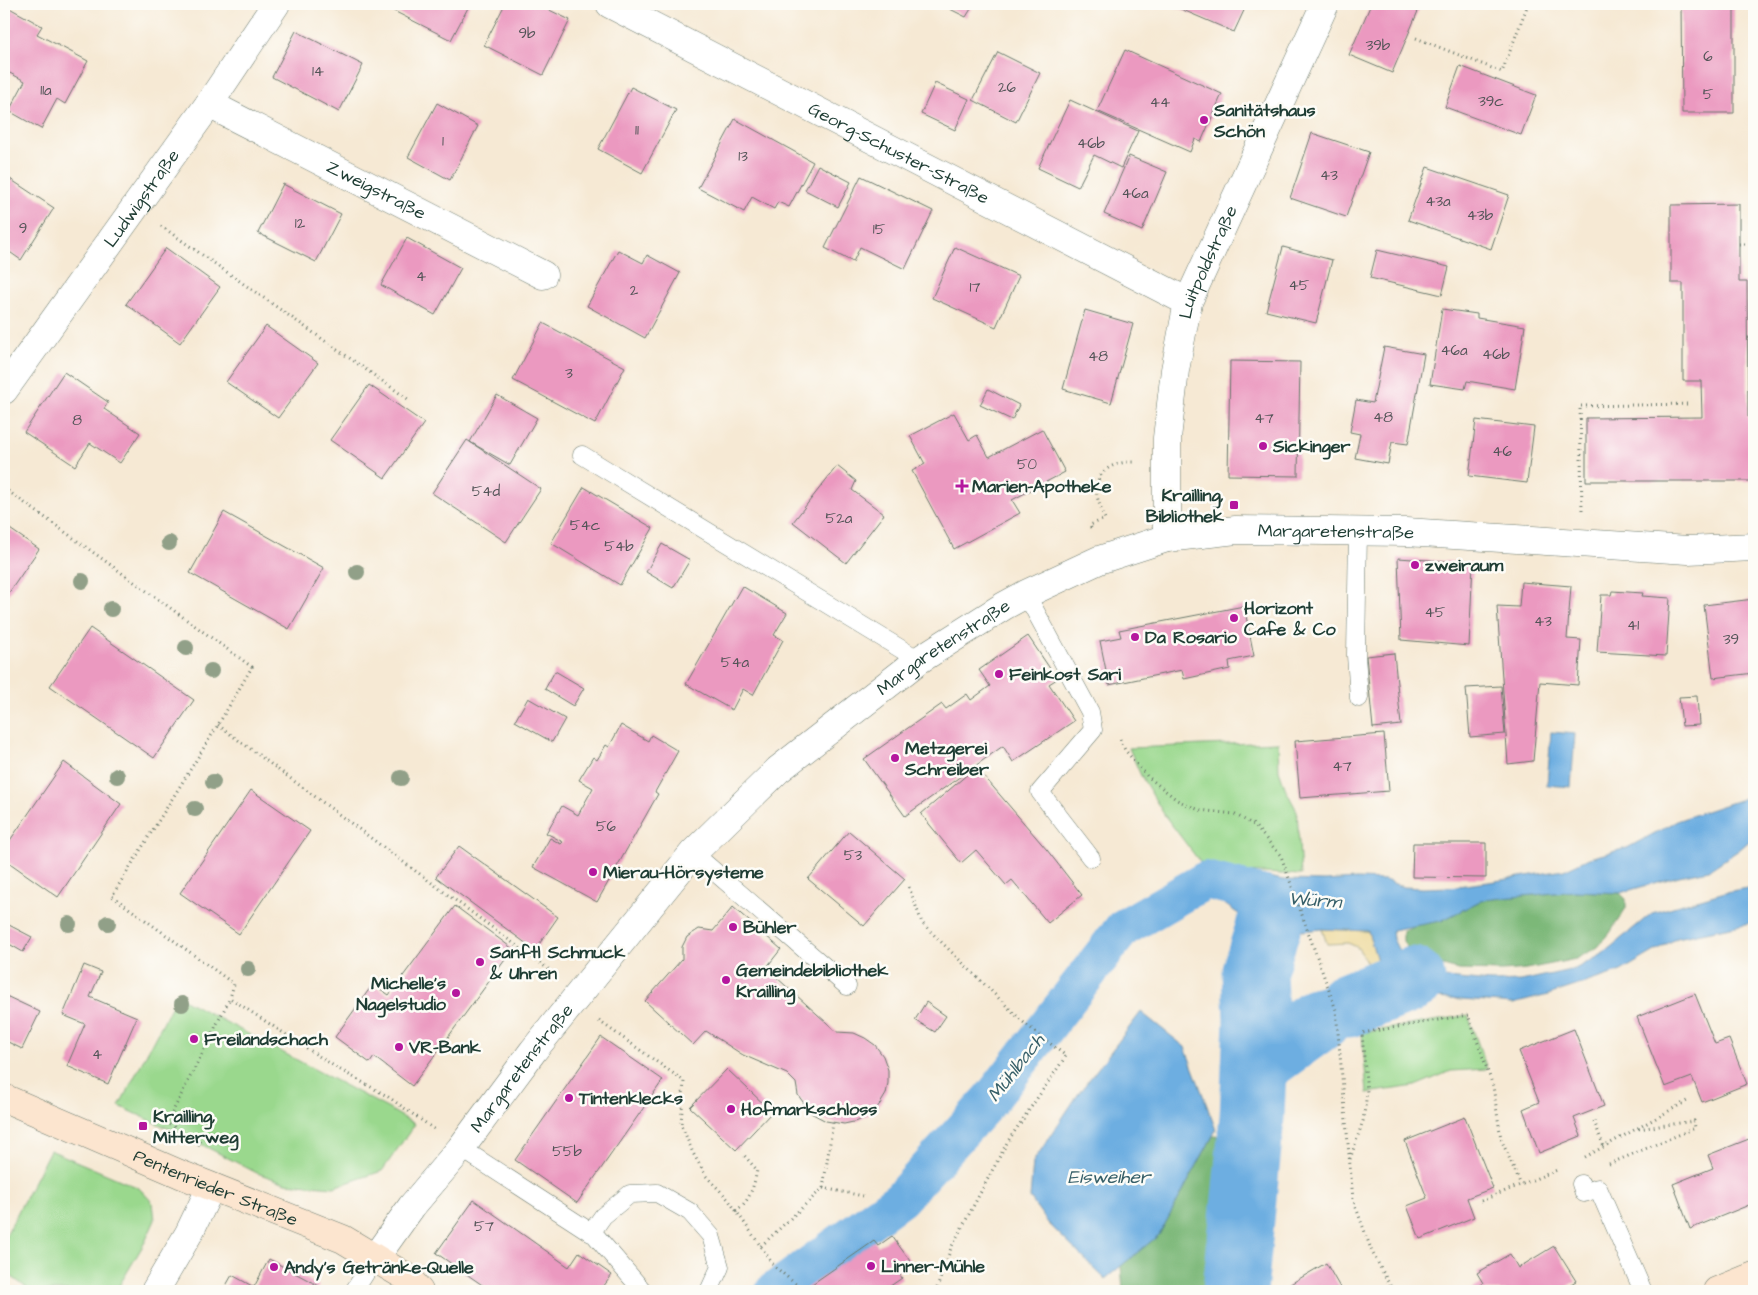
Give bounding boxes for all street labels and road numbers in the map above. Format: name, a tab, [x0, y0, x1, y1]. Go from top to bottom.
street label: Georg-Schuster-Straße	[804, 96, 994, 210]
street label: Ludwigstraße	[98, 144, 186, 253]
street label: Zweigstraße	[322, 154, 430, 226]
street label: Luitpoldstraße	[1173, 201, 1244, 321]
street label: Margaretenstraße	[1258, 518, 1415, 546]
street label: Margaretenstraße	[872, 593, 1015, 702]
street label: Margaretenstraße	[465, 999, 579, 1138]
street label: Pentenrieder Straße	[130, 1143, 302, 1233]

